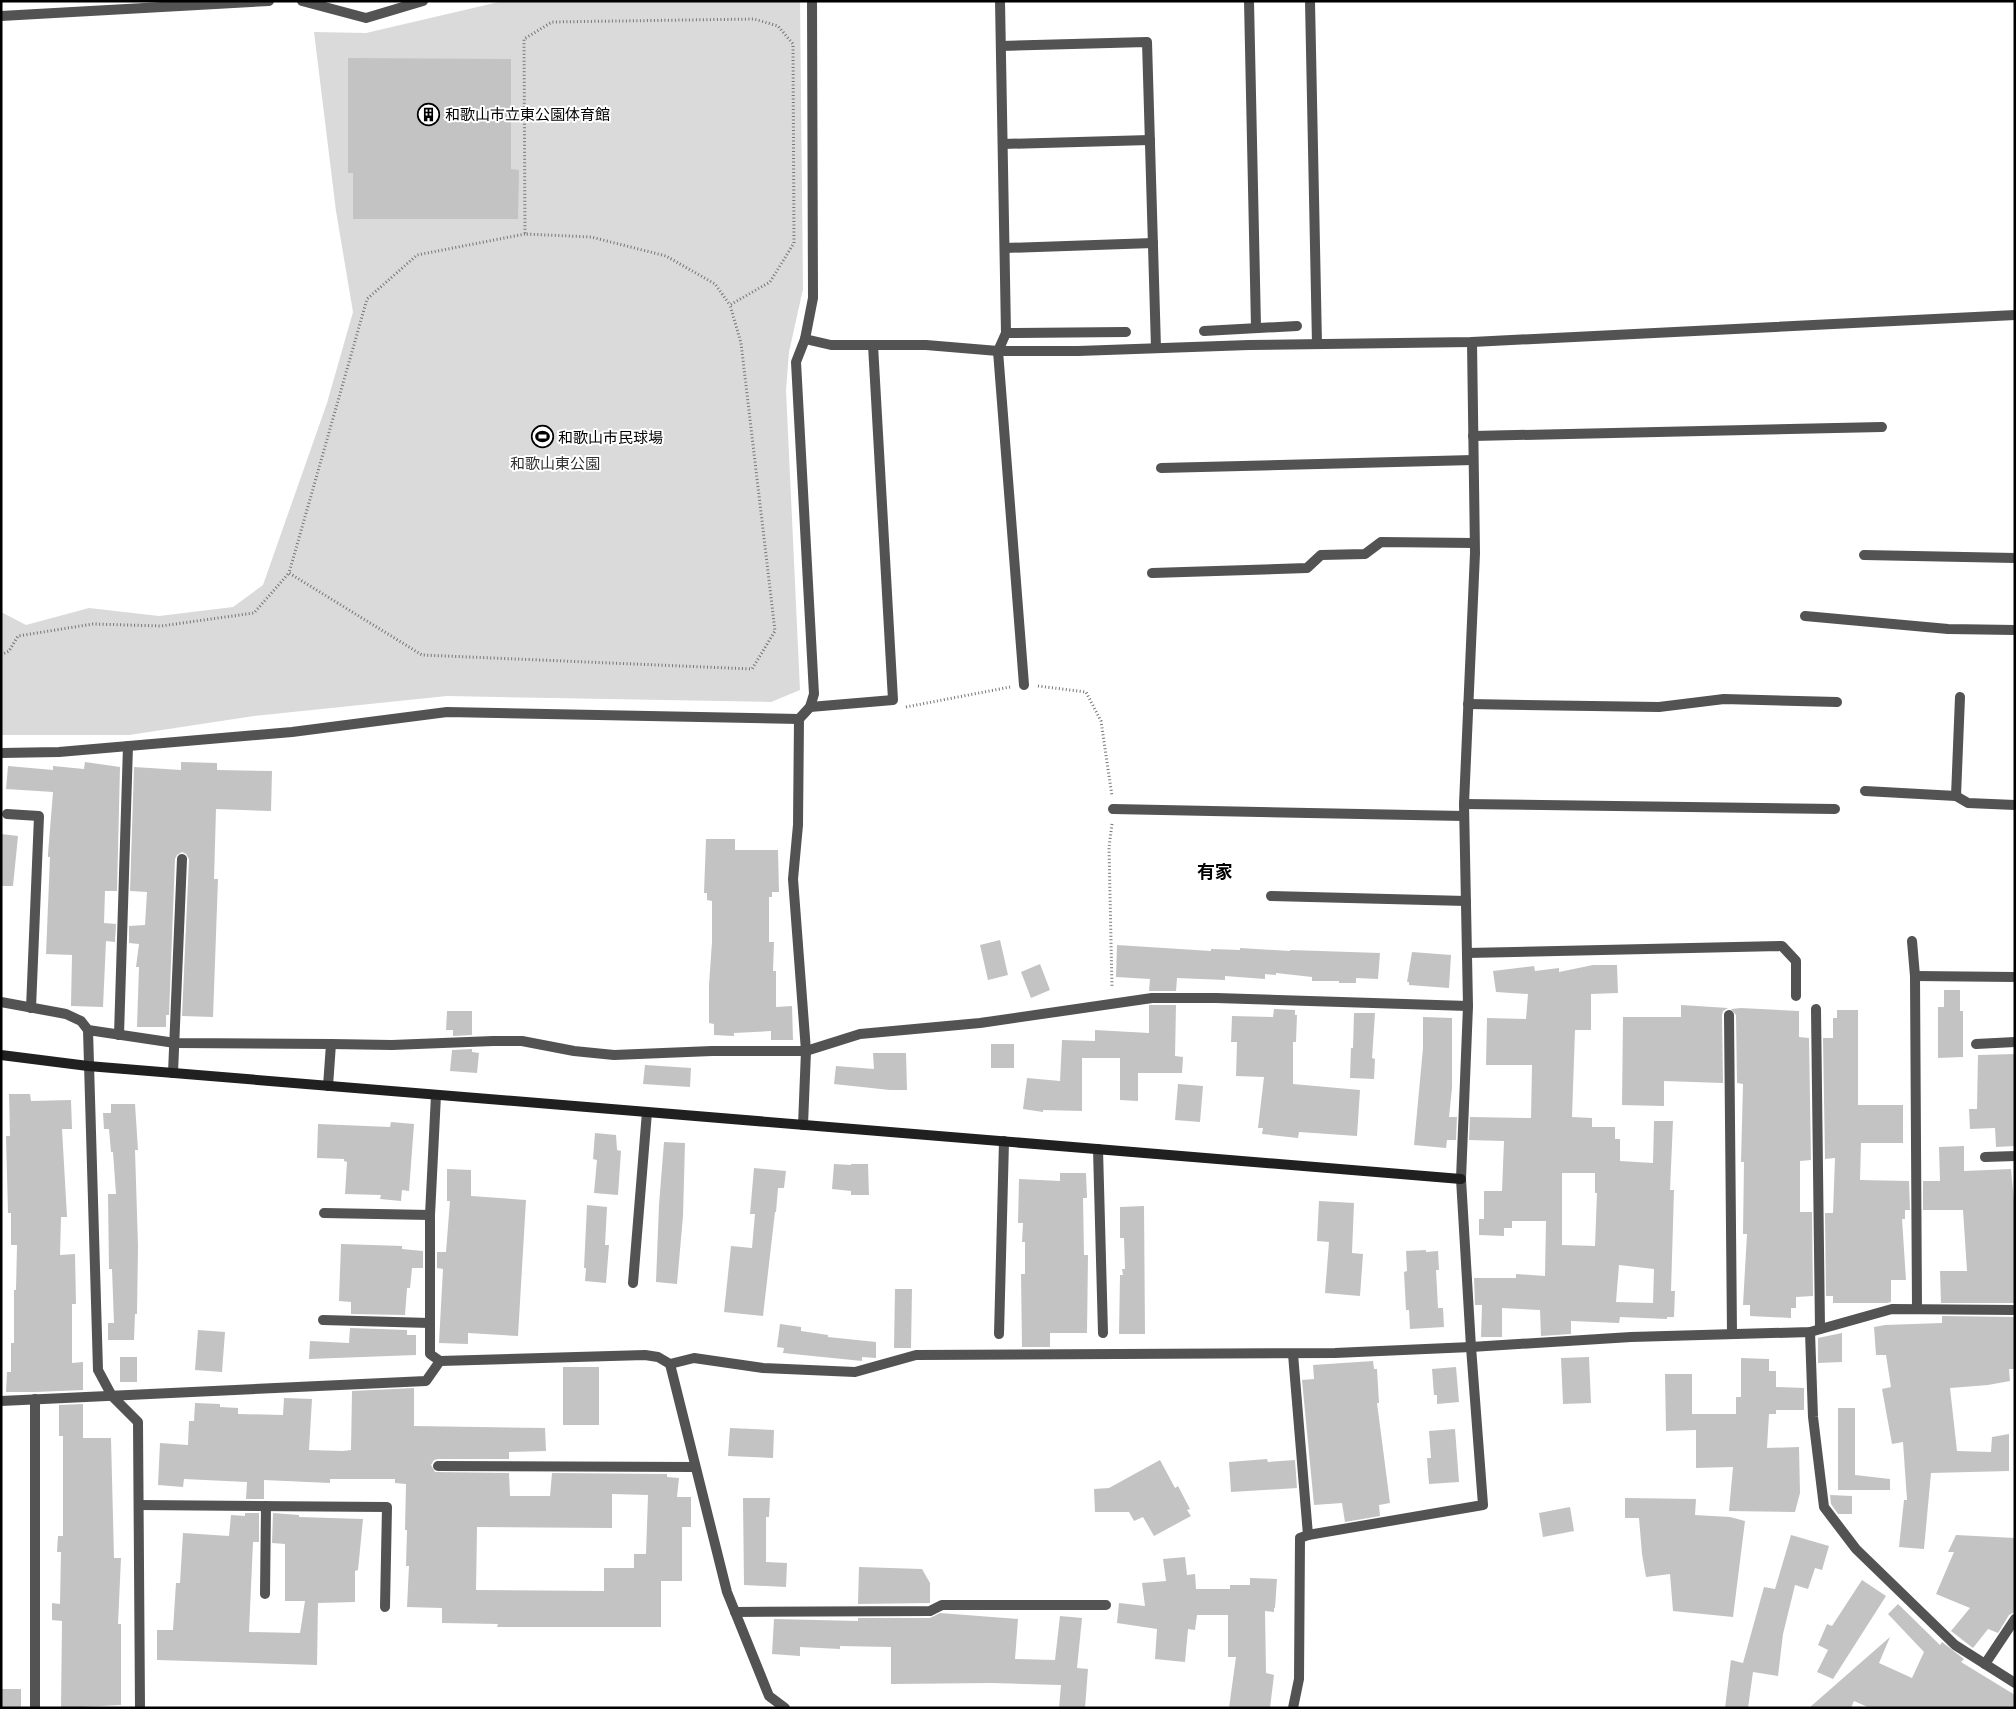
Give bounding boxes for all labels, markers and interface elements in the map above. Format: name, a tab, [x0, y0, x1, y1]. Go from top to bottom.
building icon: 和歌山市立東公園体育館	[417, 102, 441, 126]
place label: 和歌山市立東公園体育館	[445, 105, 610, 124]
sports icon: 和歌山市民球場	[530, 425, 554, 449]
place label: 和歌山市民球場	[558, 428, 663, 447]
park label: 和歌山東公園	[510, 454, 600, 473]
district label: 有家	[1197, 861, 1233, 883]

